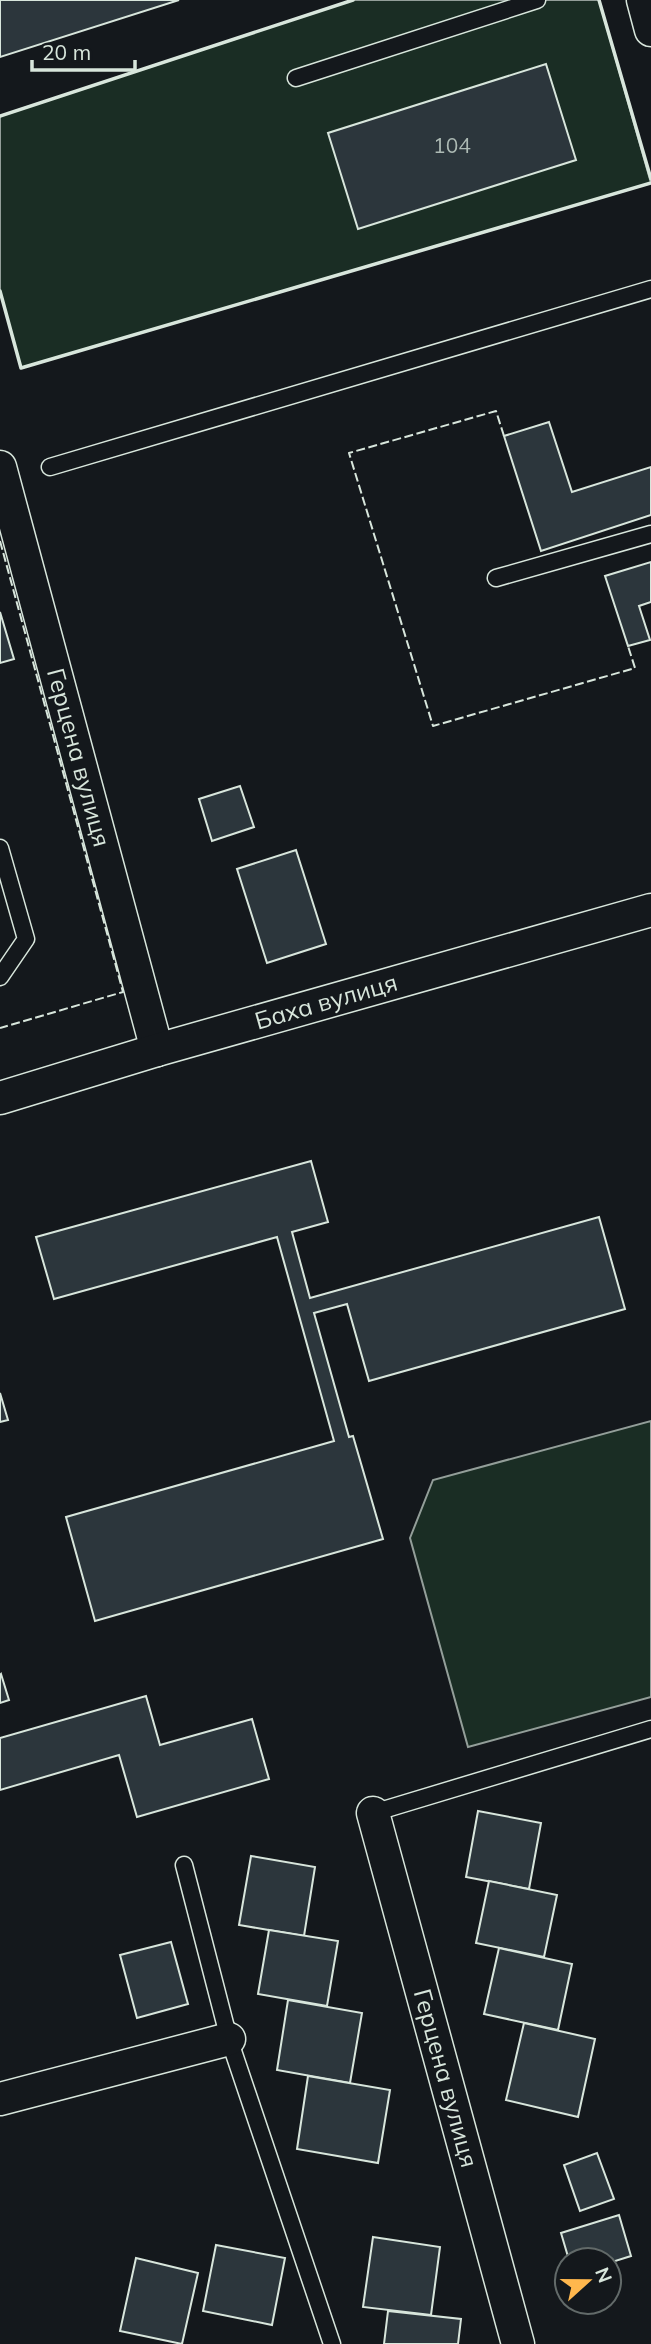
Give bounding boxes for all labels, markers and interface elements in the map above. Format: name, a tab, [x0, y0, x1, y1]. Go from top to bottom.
scale bar	[32, 28, 135, 72]
text: 20 m	[42, 39, 91, 65]
house number: 104	[433, 132, 471, 158]
street label: Герцена вулиця	[41, 665, 118, 850]
street label: Баха вулиця	[251, 967, 401, 1036]
street label: Герцена вулиця	[408, 1986, 485, 2171]
north arrow	[553, 2246, 623, 2316]
text: N	[590, 2264, 618, 2286]

